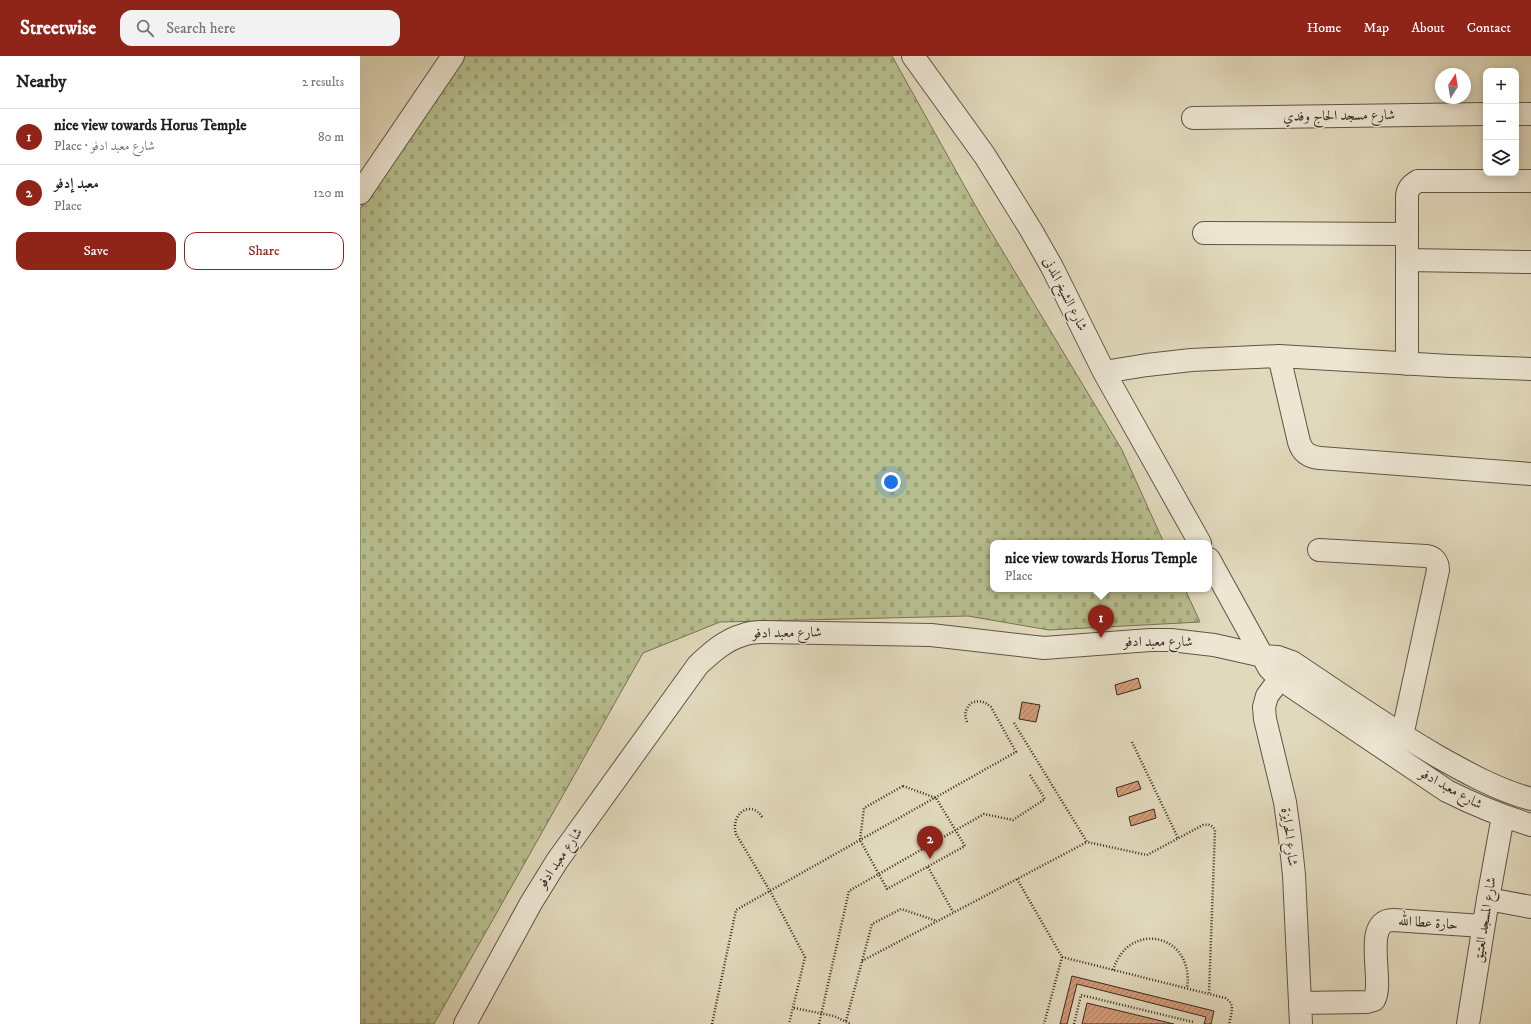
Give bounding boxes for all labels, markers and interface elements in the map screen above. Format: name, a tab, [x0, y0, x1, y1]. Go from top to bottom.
search box	[120, 10, 400, 46]
text: Streetwise	[20, 17, 96, 40]
icon: search	[134, 17, 156, 39]
text: Search here	[166, 19, 236, 38]
text: Home	[1307, 19, 1341, 37]
text: Map	[1363, 19, 1389, 37]
text: About	[1411, 19, 1445, 37]
text: Contact	[1467, 19, 1511, 37]
north arrow	[1435, 68, 1471, 104]
map controls	[1483, 68, 1519, 176]
button: +	[1483, 68, 1519, 104]
text: Nearby	[16, 71, 66, 93]
text: 2 results	[302, 74, 344, 90]
button: −	[1483, 104, 1519, 140]
street label: شارع مسجد الحاج وفدي	[1283, 106, 1395, 129]
text: nice view towards Horus Temple	[54, 116, 246, 135]
text: 1	[27, 129, 31, 145]
text: 80 m	[318, 129, 344, 145]
text: Place · شارع معبد ادفو	[54, 138, 155, 154]
button: layers	[1483, 140, 1519, 176]
text: معبد إدفو	[54, 174, 99, 193]
text: 2	[26, 185, 32, 201]
text: 120 m	[313, 185, 344, 201]
text: Place	[54, 198, 82, 214]
button: Save	[16, 232, 176, 270]
button: Share	[184, 232, 344, 270]
street label: شارع الشيخ المدنى	[1036, 254, 1091, 336]
your location	[881, 472, 901, 492]
popup	[990, 540, 1212, 592]
text: nice view towards Horus Temple	[1005, 549, 1197, 568]
text: Place	[1005, 568, 1033, 584]
pin: 1	[1088, 605, 1114, 638]
street label: شارع معبد ادفو	[750, 623, 822, 645]
street label: شارع معبد ادفو	[1121, 633, 1193, 653]
street label: شارع معبد ادفو	[1414, 763, 1486, 815]
street label: شارع الحرايزة	[1274, 807, 1302, 868]
street label: شارع معبد ادفو	[532, 824, 588, 894]
pin: 2	[917, 826, 943, 859]
street label: شارع المسجد العتيق	[1469, 876, 1503, 964]
street label: حارة عطا الله	[1398, 909, 1458, 934]

